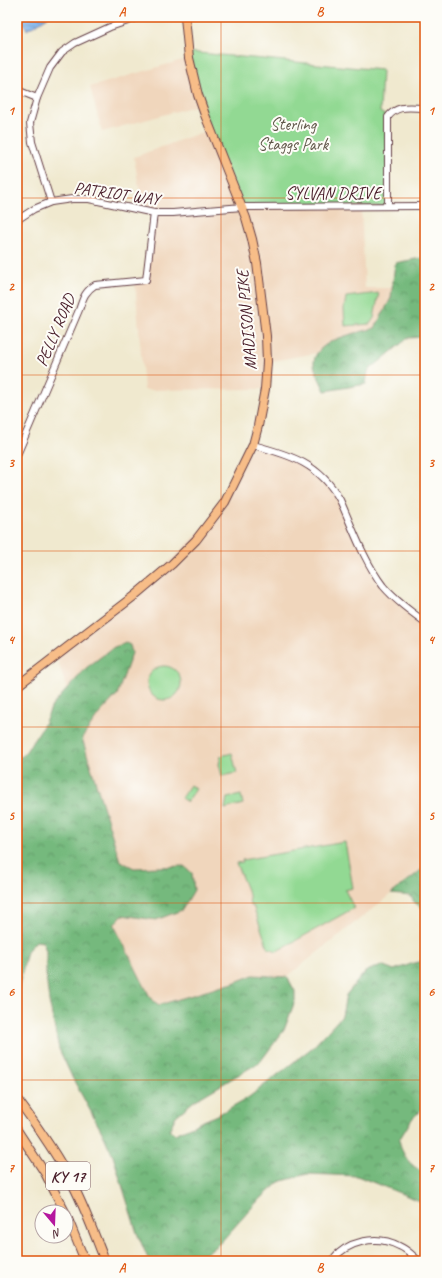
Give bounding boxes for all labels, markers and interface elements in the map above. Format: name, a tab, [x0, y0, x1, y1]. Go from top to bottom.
text: A	[119, 4, 127, 20]
text: B	[317, 4, 325, 20]
text: 1	[8, 103, 16, 119]
text: 1	[428, 103, 436, 119]
park label: Sterling Staggs Park	[258, 114, 330, 155]
street label: PATRIOT WAY	[73, 177, 164, 210]
street label: SYLVAN DRIVE	[285, 183, 383, 204]
street label: MADISON PIKE	[231, 266, 261, 371]
text: 2	[8, 279, 15, 295]
text: 2	[428, 279, 435, 295]
street label: PELLY ROAD	[31, 289, 81, 369]
text: 3	[8, 455, 15, 471]
text: 3	[428, 455, 435, 471]
text: 4	[8, 632, 16, 648]
text: 4	[428, 632, 436, 648]
text: 5	[8, 808, 15, 824]
text: 5	[428, 808, 435, 824]
text: 6	[8, 984, 15, 1000]
text: 6	[428, 984, 435, 1000]
text: 7	[8, 1160, 15, 1176]
text: 7	[428, 1160, 435, 1176]
road number: KY 17	[46, 1162, 90, 1190]
north arrow	[34, 1204, 74, 1244]
text: N	[50, 1226, 63, 1242]
text: A	[119, 1260, 127, 1276]
text: B	[317, 1260, 325, 1276]

